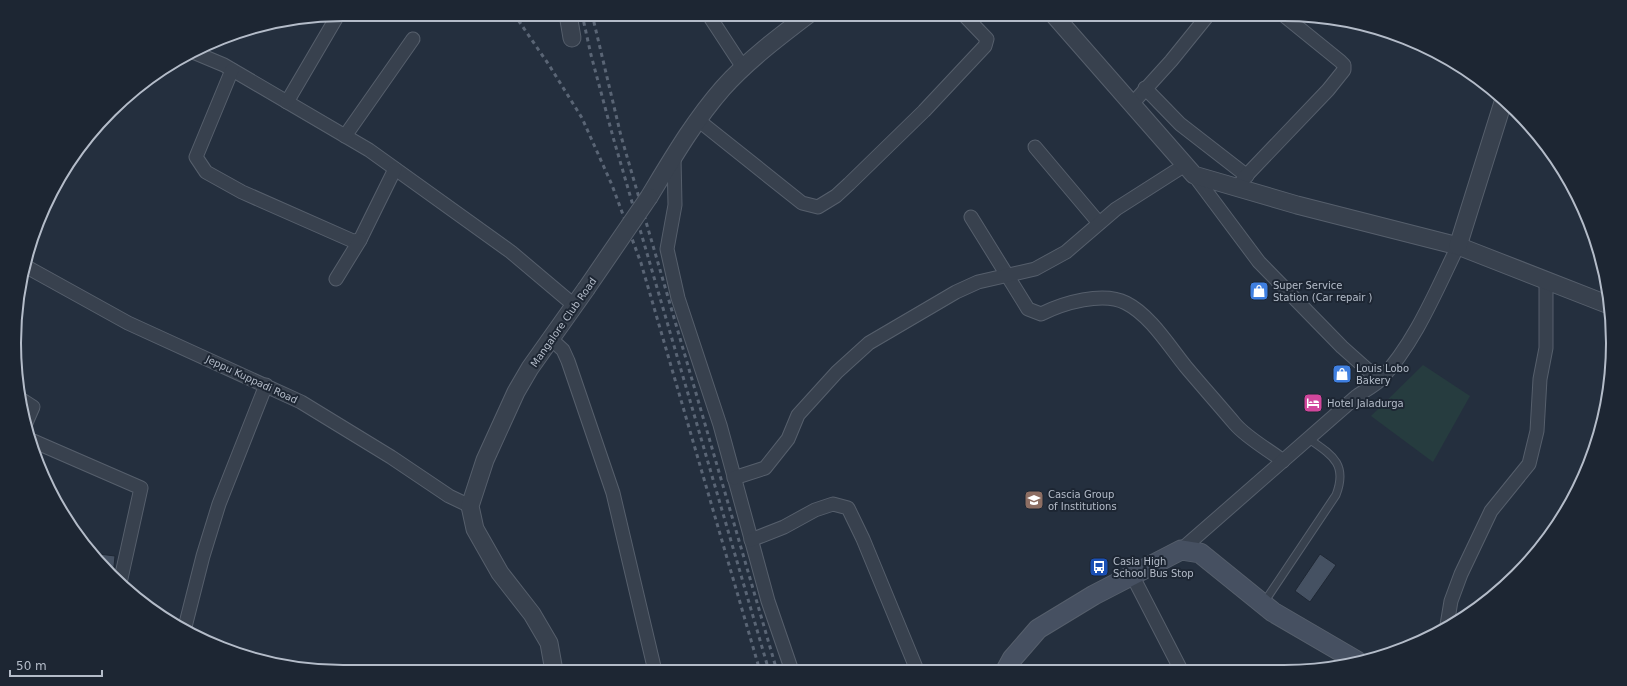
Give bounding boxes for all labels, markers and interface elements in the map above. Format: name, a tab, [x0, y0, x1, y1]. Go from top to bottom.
street label: Mangalore Club Road	[528, 276, 598, 369]
shop icon: Super Service Station (Car repair )	[1248, 280, 1270, 302]
place label: Super Service Station (Car repair )	[1273, 280, 1373, 303]
street label: Jeppu Kuppadi Road	[203, 353, 299, 406]
shop icon: Louis Lobo Bakery	[1331, 363, 1353, 385]
place label: Louis Lobo Bakery	[1356, 363, 1409, 386]
hotel icon: Hotel Jaladurga	[1302, 392, 1324, 414]
place label: Hotel Jaladurga	[1327, 398, 1404, 409]
school or university icon: Cascia Group of Institutions	[1023, 489, 1045, 511]
place label: Cascia Group of Institutions	[1048, 489, 1117, 512]
bus stop icon: Casia High School Bus Stop	[1088, 556, 1110, 578]
place label: Casia High School Bus Stop	[1113, 556, 1194, 579]
scale bar	[10, 652, 102, 678]
text: 50 m	[16, 659, 47, 673]

